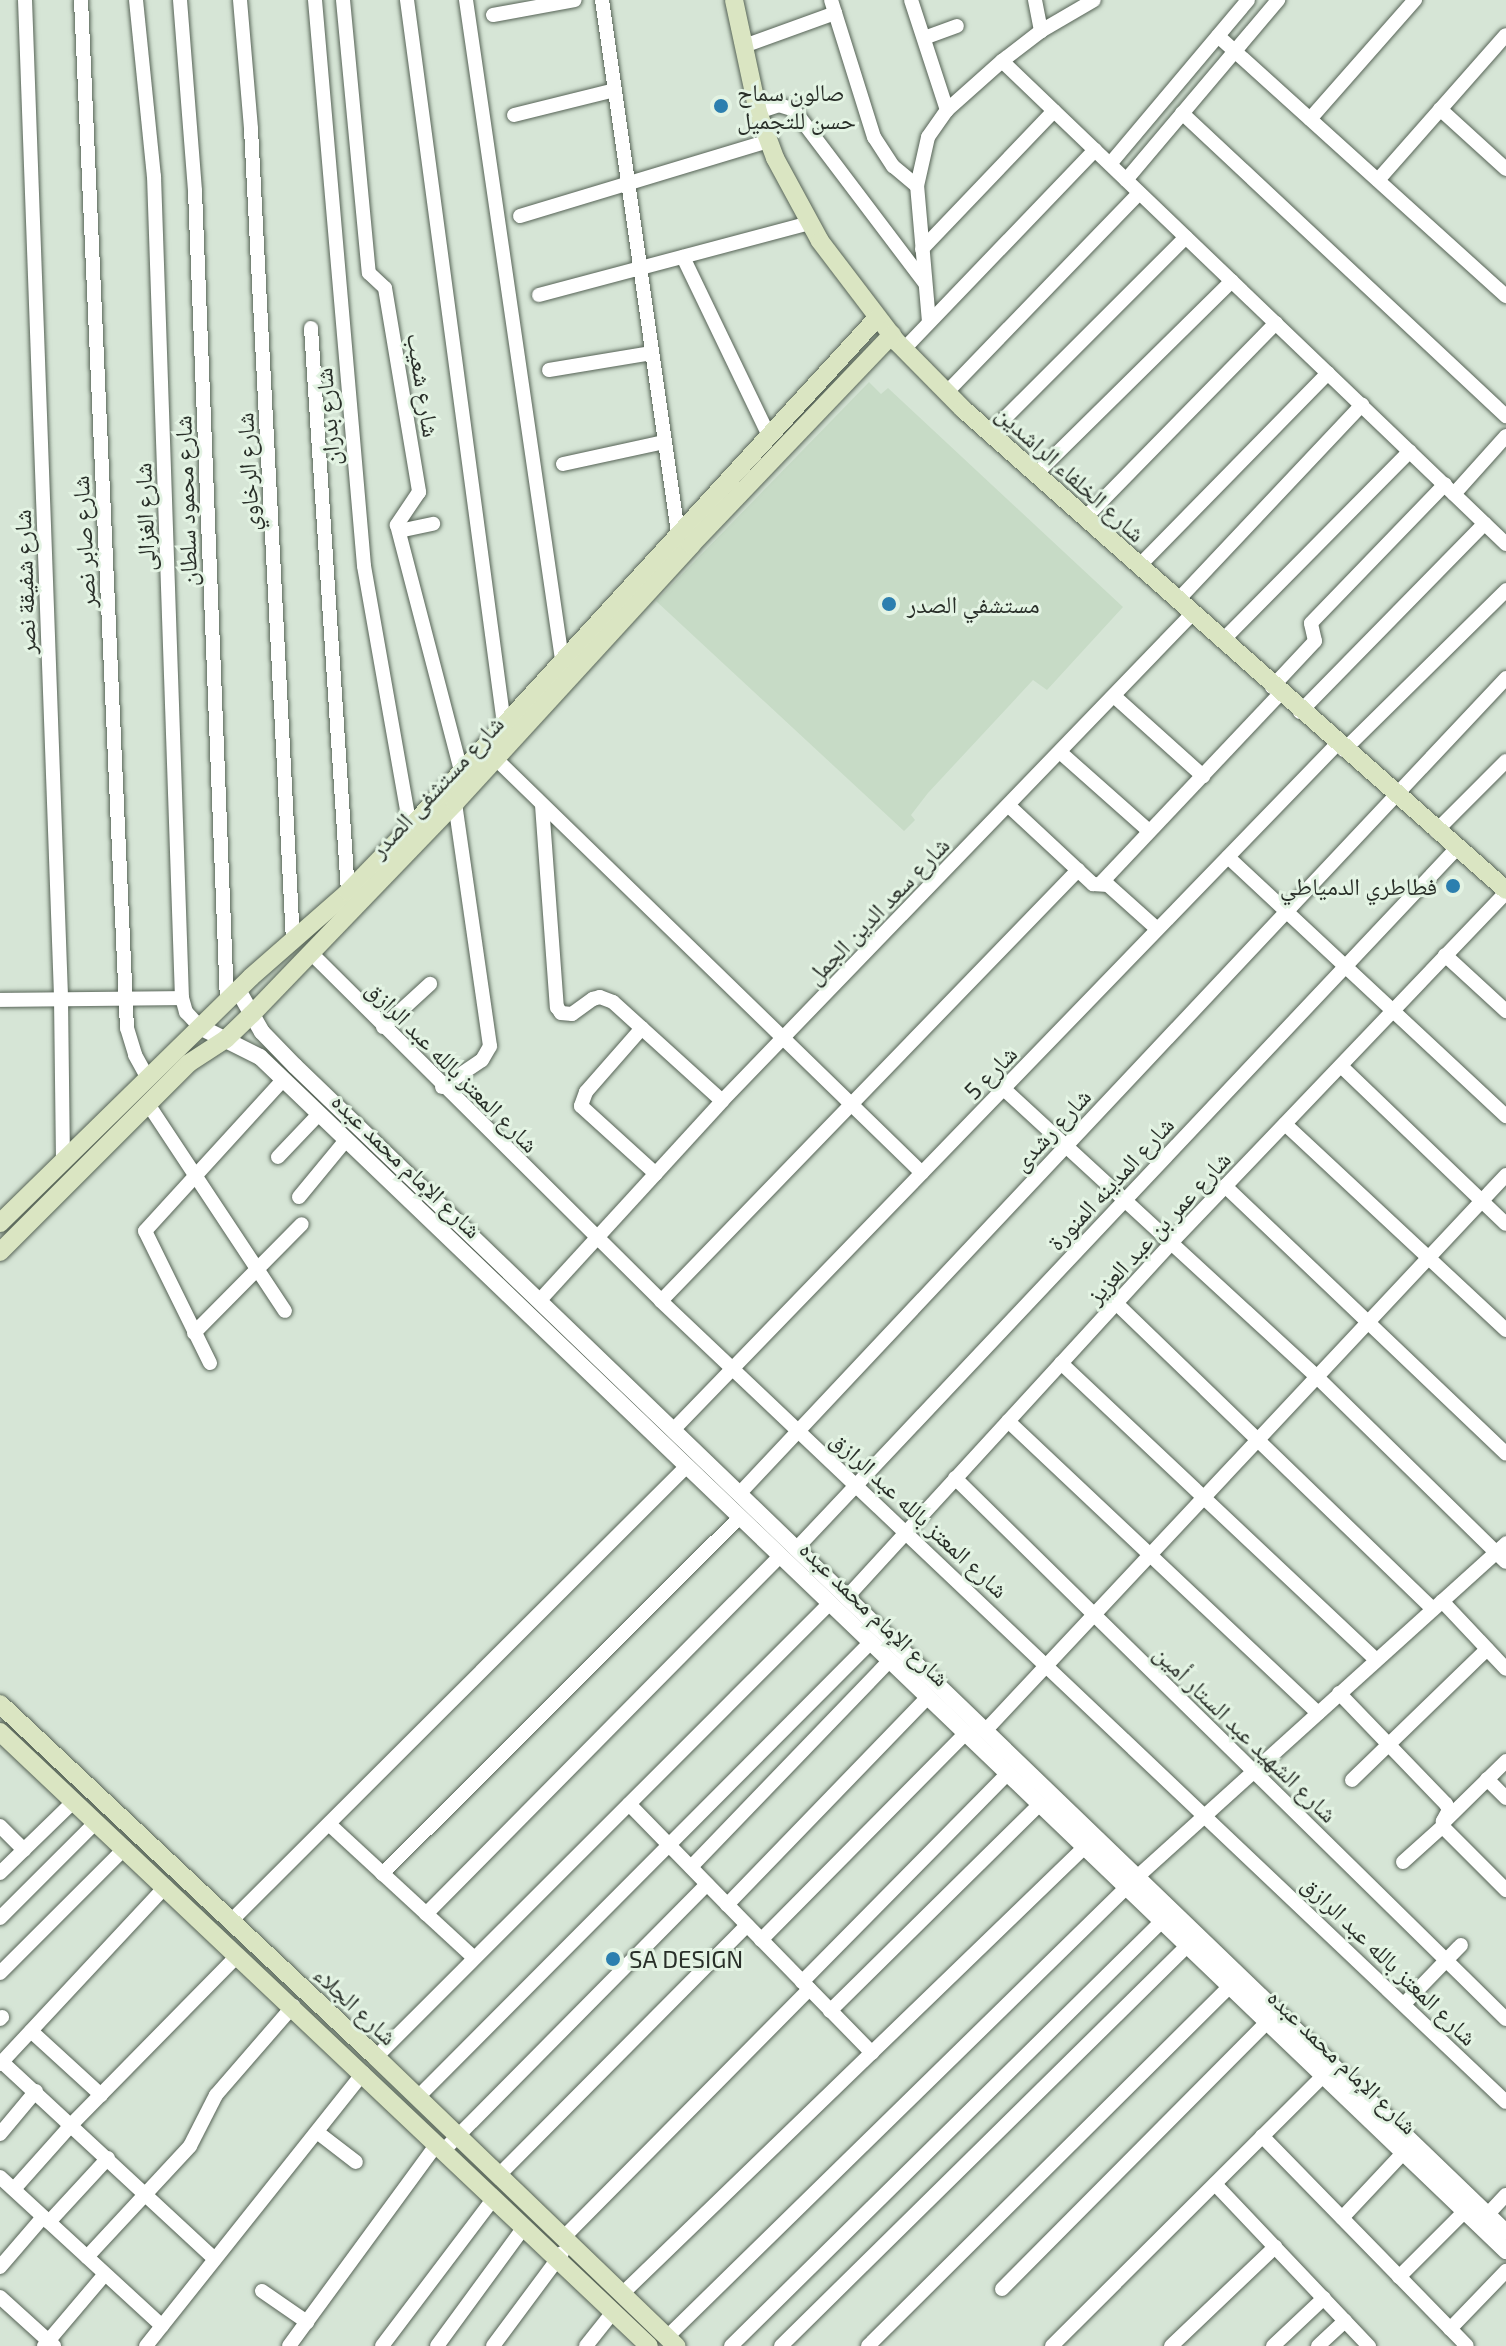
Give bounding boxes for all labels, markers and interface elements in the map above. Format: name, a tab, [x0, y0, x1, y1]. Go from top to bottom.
place label: صالون سماح حسن للتجميل	[737, 78, 856, 134]
marker: صالون سماح حسن للتجميل	[712, 97, 730, 115]
street label: شارع شعيب	[402, 331, 446, 439]
street label: شارع بدران	[308, 367, 346, 467]
street label: شارع الخلفاء الراشدين	[991, 399, 1151, 547]
street label: شارع الرخاوي	[230, 412, 264, 532]
street label: شارع محمود سلطان	[168, 415, 202, 587]
street label: شارع الغزالى	[128, 462, 160, 572]
street label: شارع صابر نصر	[65, 475, 101, 609]
street label: شارع شفيقة نصر	[7, 509, 41, 655]
place label: مستشفي الصدر	[907, 590, 1040, 618]
marker: مستشفي الصدر	[878, 593, 900, 615]
street label: شارع مستشفى الصدر	[363, 709, 509, 863]
street label: شارع سعد الدين الجمل	[799, 830, 955, 990]
place label: فطاطري الدمياطي	[1280, 872, 1437, 900]
marker: فطاطري الدمياطي	[1444, 877, 1462, 895]
street label: شارع المعتز بالله عبد الرازق	[361, 974, 545, 1158]
street label: شارع 5	[957, 1039, 1023, 1105]
street label: شارع رشدى	[1006, 1082, 1096, 1176]
street label: شارع الإمام محمد عبده	[326, 1086, 488, 1244]
street label: شارع المدينه المنورة	[1041, 1110, 1179, 1256]
street label: شارع عمر بن عبد العزيز	[1080, 1145, 1236, 1309]
street label: شارع المعتز بالله عبد الرازق	[825, 1424, 1015, 1604]
street label: شارع الإمام محمد عبده	[794, 1534, 956, 1692]
street label: شارع الشهيد عبد الستار أمين	[1148, 1638, 1344, 1828]
street label: شارع المعتز بالله عبد الرازق	[1297, 1869, 1483, 2051]
place label: SA DESIGN	[629, 1945, 744, 1973]
marker: SA DESIGN	[604, 1950, 622, 1968]
street label: شارع الجلاء	[309, 1959, 403, 2051]
street label: شارع الإمام محمد عبده	[1262, 1982, 1424, 2140]

